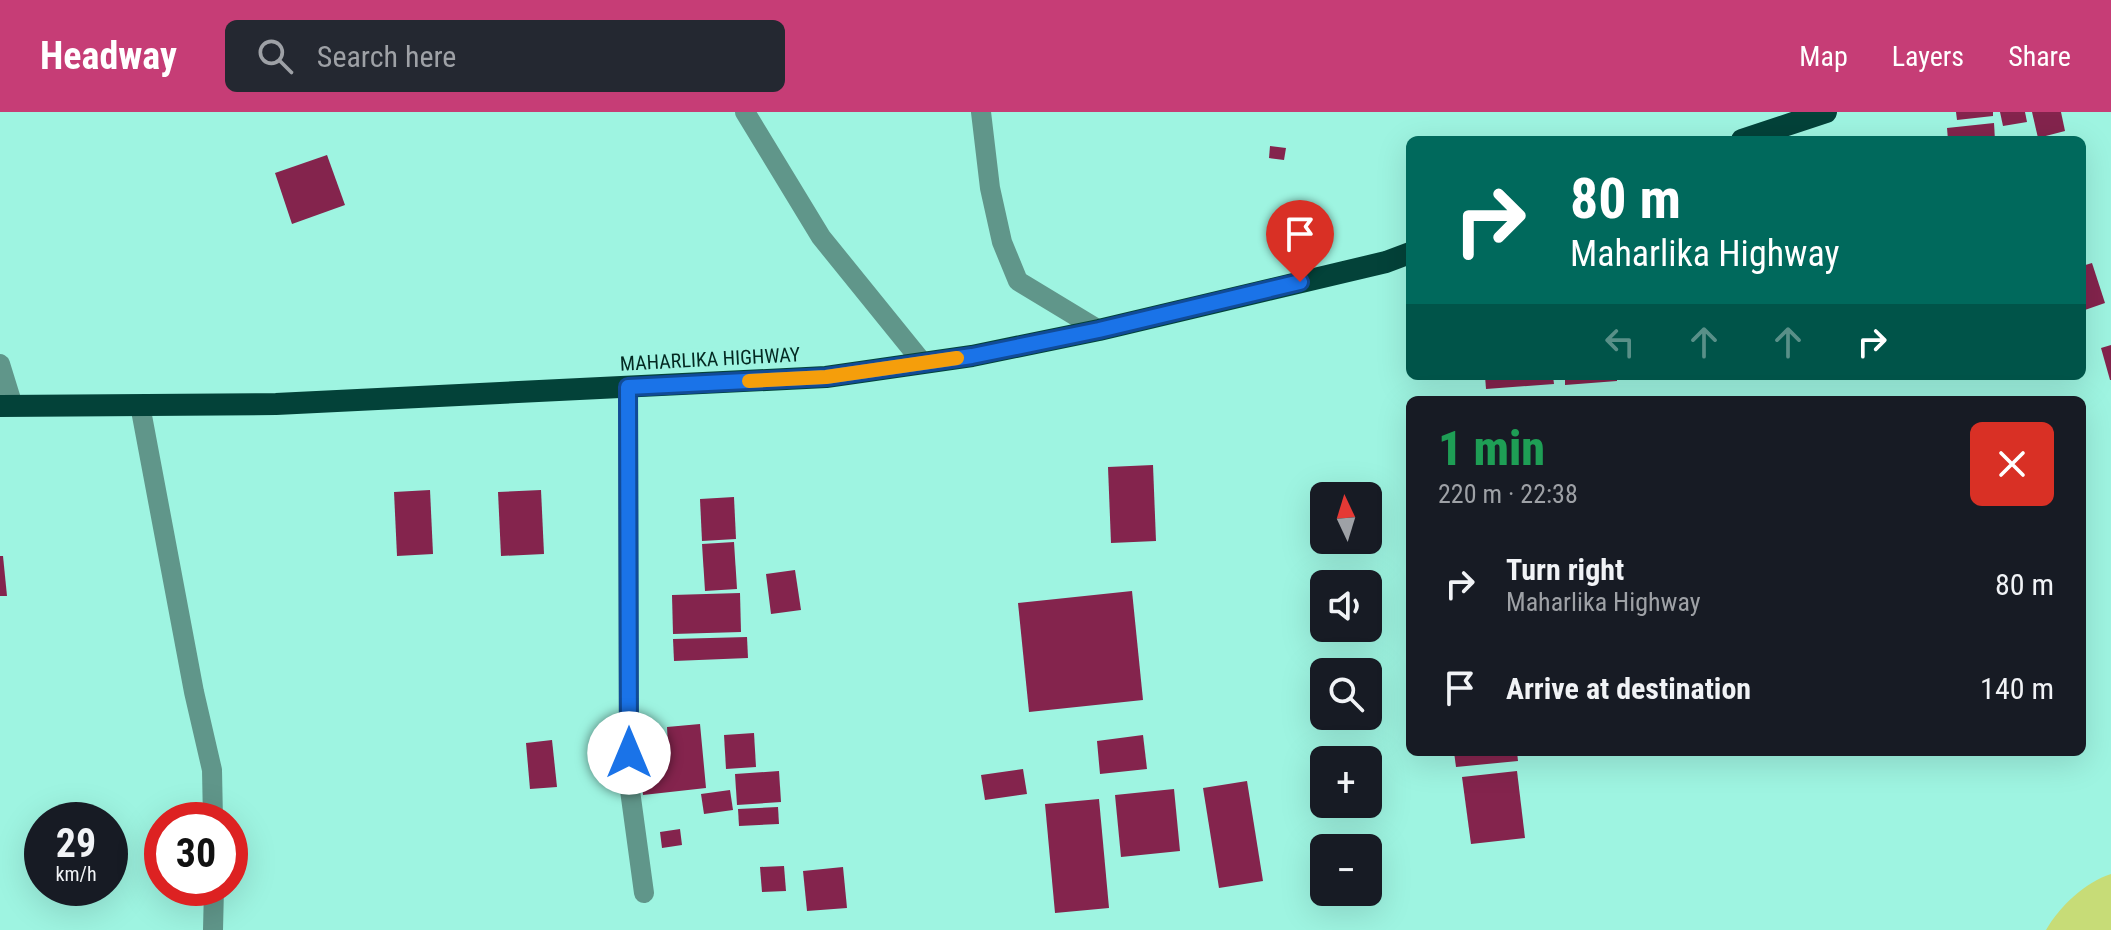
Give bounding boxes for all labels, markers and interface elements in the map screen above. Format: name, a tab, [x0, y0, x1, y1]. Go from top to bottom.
search box	[225, 20, 785, 92]
text: Headway	[40, 34, 177, 78]
icon: search	[253, 34, 297, 78]
text: Search here	[317, 39, 456, 74]
text: Map	[1799, 40, 1848, 73]
text: Layers	[1892, 40, 1964, 73]
text: Share	[2008, 40, 2071, 73]
text: 80 m	[1570, 166, 1681, 232]
icon: right	[1438, 168, 1542, 272]
pin	[1266, 200, 1334, 282]
icon: arrive	[1278, 212, 1322, 256]
text: Maharlika Highway	[1570, 233, 1839, 275]
icon: left	[1598, 320, 1642, 364]
icon: ahead	[1682, 320, 1726, 364]
icon: ahead	[1766, 320, 1810, 364]
icon: right	[1850, 320, 1894, 364]
street label: MAHARLIKA HIGHWAY	[619, 342, 801, 376]
text: 1 min	[1438, 420, 1545, 477]
button: close	[1970, 422, 2054, 506]
text: 220 m · 22:38	[1438, 479, 1578, 509]
north arrow	[1310, 482, 1382, 554]
map controls	[1310, 482, 1382, 906]
text: Turn right	[1506, 552, 1624, 587]
icon: right	[1438, 562, 1482, 606]
text: 80 m	[1995, 567, 2054, 602]
button: sound	[1310, 570, 1382, 642]
text: Maharlika Highway	[1506, 587, 1701, 617]
button: search	[1310, 658, 1382, 730]
icon: arrive	[1438, 666, 1482, 710]
text: Arrive at destination	[1506, 671, 1751, 706]
text: 140 m	[1980, 671, 2054, 706]
position arrow	[587, 711, 671, 795]
button: +	[1310, 746, 1382, 818]
speed limit sign: 30	[144, 802, 248, 906]
text: 29	[56, 820, 96, 867]
button: −	[1310, 834, 1382, 906]
text: km/h	[55, 862, 97, 886]

